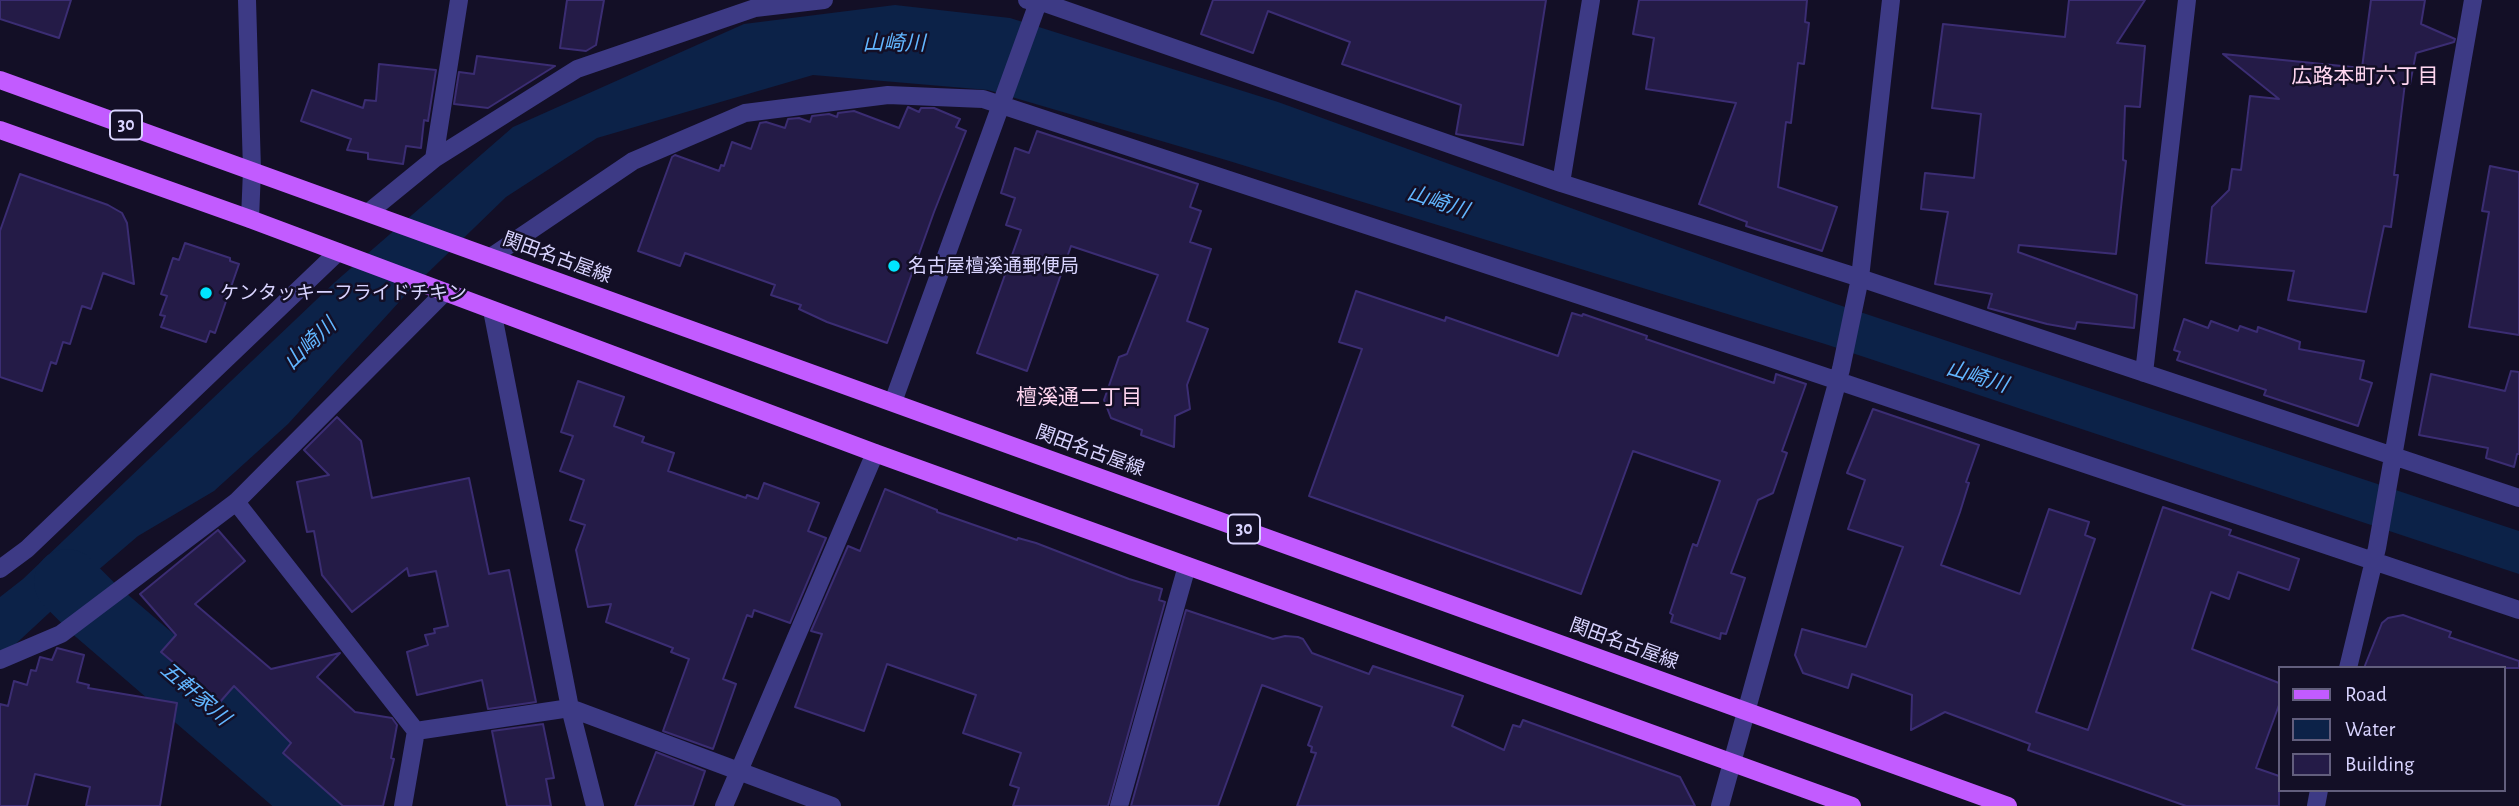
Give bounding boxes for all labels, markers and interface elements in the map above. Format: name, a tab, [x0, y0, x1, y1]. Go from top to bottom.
water label: 山崎川	[863, 31, 925, 57]
district label: 広路本町六丁目	[2292, 64, 2438, 90]
road number: 30	[110, 110, 142, 140]
water label: 山崎川	[1404, 180, 1472, 224]
street label: 関田名古屋線	[500, 228, 614, 288]
place label: 名古屋檀溪通郵便局	[908, 255, 1079, 277]
marker: 名古屋檀溪通郵便局	[886, 258, 902, 274]
place label: ケンタッキーフライドチキン	[220, 282, 467, 304]
marker: ケンタッキーフライドチキン	[198, 285, 214, 301]
water label: 山崎川	[279, 313, 341, 375]
water label: 山崎川	[1943, 356, 2011, 398]
district label: 檀溪通二丁目	[1016, 385, 1142, 411]
street label: 関田名古屋線	[1033, 421, 1147, 481]
road number: 30	[1228, 514, 1260, 544]
street label: 関田名古屋線	[1567, 614, 1681, 674]
water label: 五軒家川	[155, 657, 235, 731]
legend	[2278, 666, 2505, 792]
text: Road	[2345, 684, 2387, 705]
text: Water	[2345, 719, 2395, 740]
text: Building	[2345, 754, 2414, 775]

